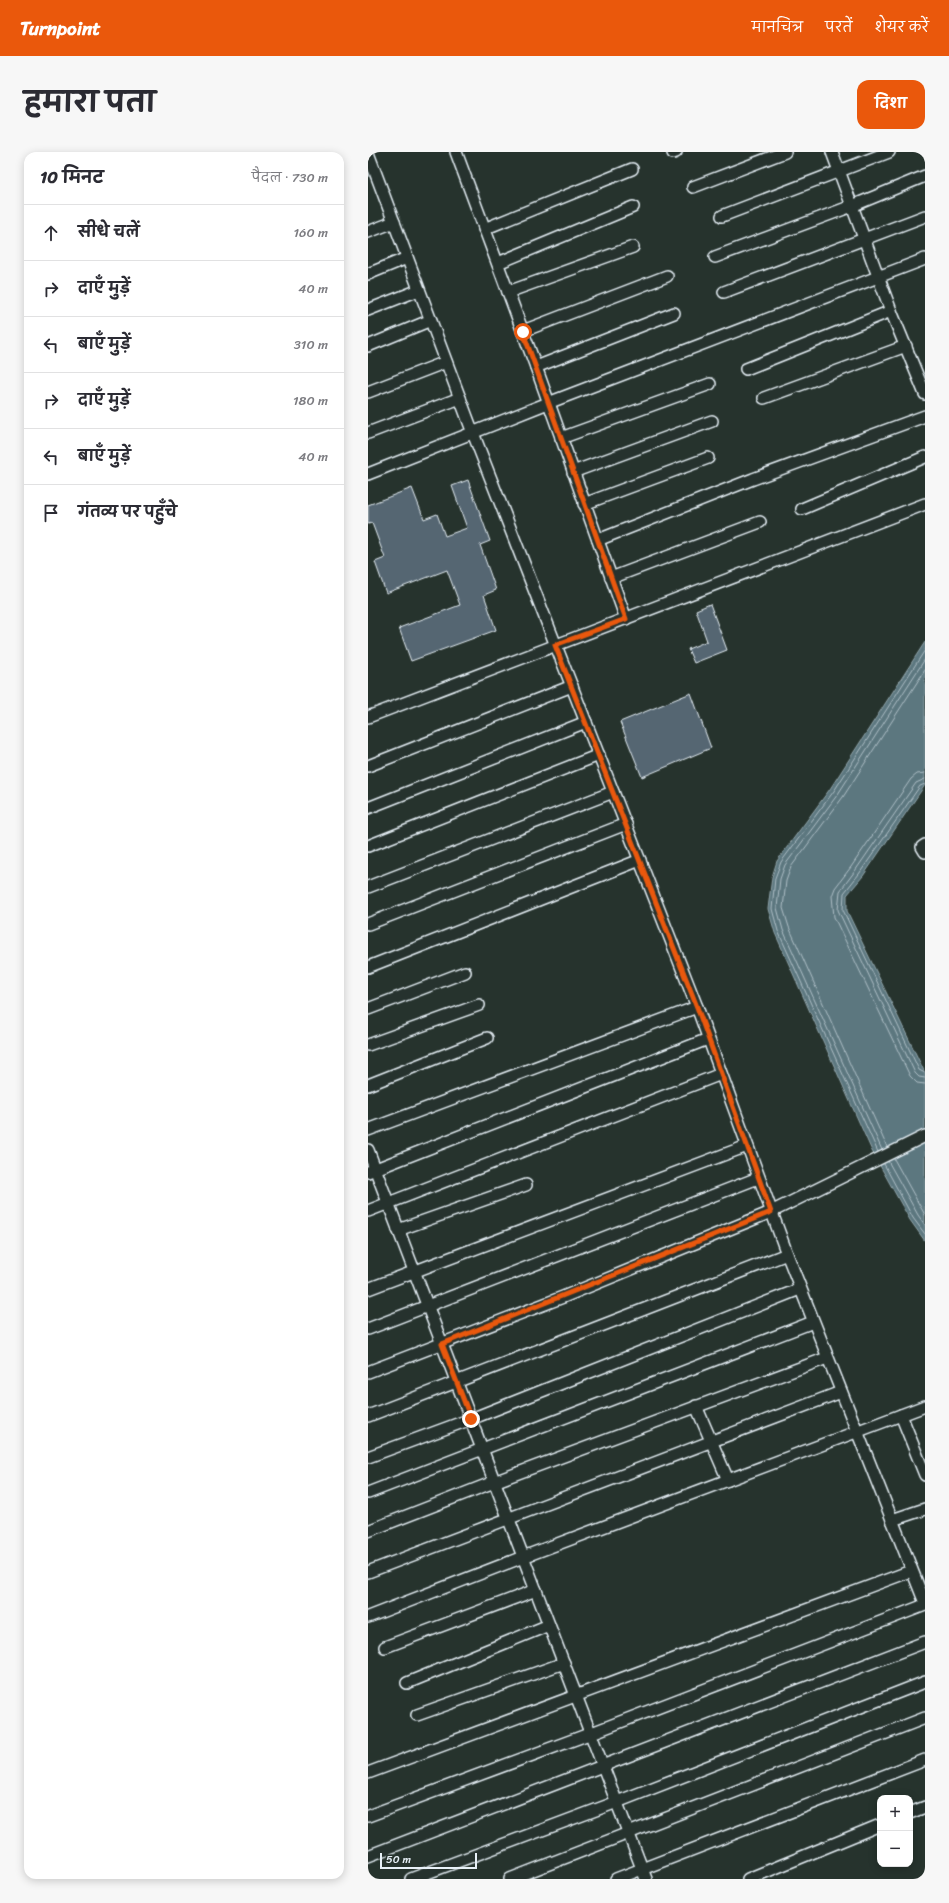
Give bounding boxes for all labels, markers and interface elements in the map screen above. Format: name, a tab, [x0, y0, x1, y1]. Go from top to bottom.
text: Turnpoint	[20, 12, 101, 45]
text: मानचित्र	[752, 15, 803, 40]
text: परतें	[825, 15, 852, 40]
text: शेयर करें	[874, 15, 929, 40]
text: हमारा पता	[24, 78, 156, 127]
button: दिशा	[857, 80, 925, 129]
text: 10 मिनट	[40, 162, 104, 192]
text: पैदल · 730 m	[252, 166, 328, 189]
text: सीधे चलें	[78, 219, 139, 245]
text: 160 m	[293, 221, 328, 244]
icon: ahead	[40, 222, 62, 244]
text: दाएँ मुड़ें	[78, 275, 130, 301]
text: 40 m	[298, 277, 328, 300]
icon: right	[40, 278, 62, 300]
route start	[514, 323, 532, 341]
text: बाएँ मुड़ें	[78, 331, 131, 357]
text: 310 m	[294, 333, 328, 356]
icon: left	[40, 334, 62, 356]
text: दाएँ मुड़ें	[78, 387, 130, 413]
text: 180 m	[293, 389, 328, 412]
icon: right	[40, 390, 62, 412]
text: बाएँ मुड़ें	[78, 443, 131, 469]
text: 40 m	[298, 445, 328, 468]
icon: left	[40, 446, 62, 468]
text: गंतव्य पर पहुँचे	[78, 499, 177, 525]
icon: arrive	[40, 502, 62, 524]
route end	[462, 1410, 480, 1428]
map controls	[877, 1795, 913, 1867]
button: +	[877, 1795, 913, 1831]
button: −	[877, 1831, 913, 1867]
text: 50 m	[386, 1850, 411, 1869]
scale bar	[380, 1851, 477, 1870]

